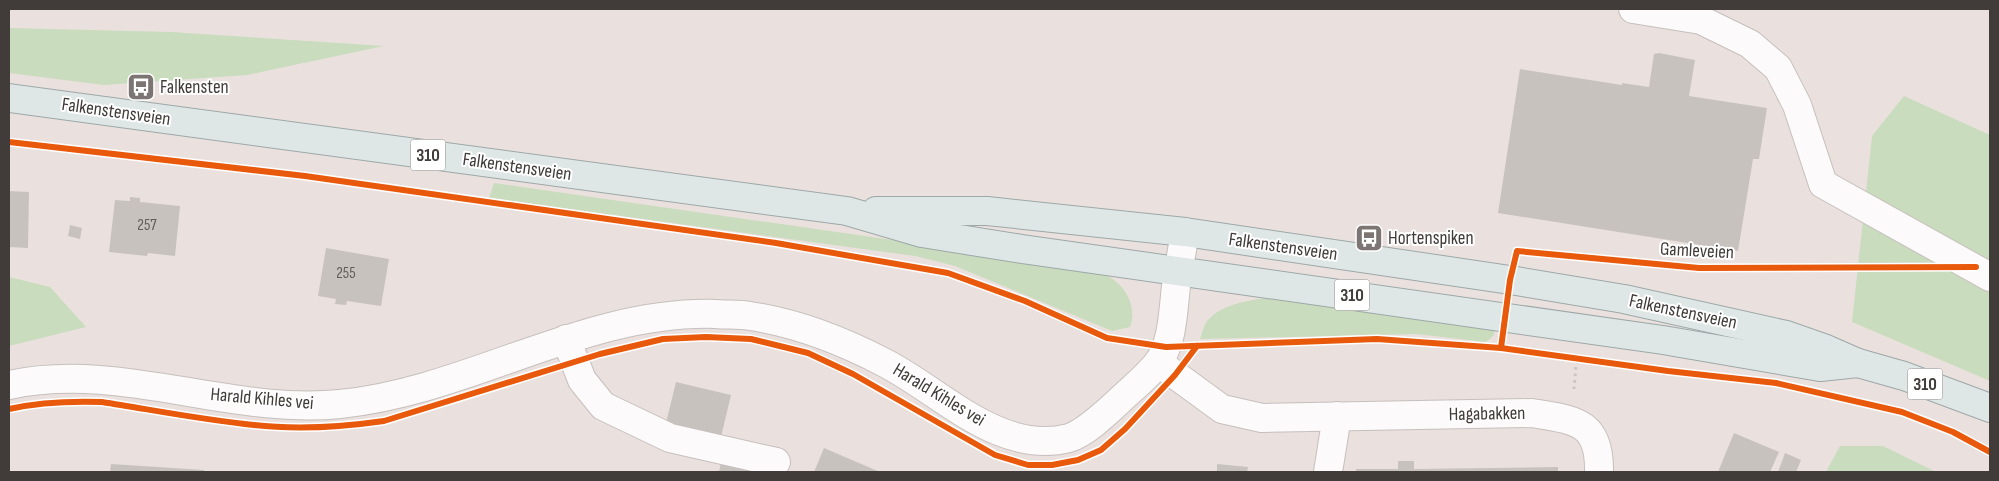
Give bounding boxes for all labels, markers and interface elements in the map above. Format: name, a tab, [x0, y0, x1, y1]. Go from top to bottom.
bus stop icon: Falkensten	[126, 72, 156, 102]
place label: Falkensten	[160, 76, 229, 99]
street label: Falkenstensveien	[60, 93, 172, 131]
road number: 310	[410, 140, 446, 170]
street label: Falkenstensveien	[461, 148, 573, 186]
house number: 257	[137, 216, 157, 235]
bus stop icon: Hortenspiken	[1354, 223, 1384, 253]
place label: Hortenspiken	[1388, 227, 1474, 250]
street label: Falkenstensveien	[1227, 228, 1339, 266]
street label: Gamleveien	[1659, 238, 1735, 264]
house number: 255	[336, 264, 356, 283]
road number: 310	[1334, 280, 1370, 310]
street label: Falkenstensveien	[1627, 289, 1739, 335]
street label: Harald Kihles vei	[889, 358, 989, 432]
road number: 310	[1908, 368, 1942, 399]
street label: Harald Kihles vei	[209, 383, 315, 415]
street label: Hagabakken	[1448, 402, 1526, 426]

